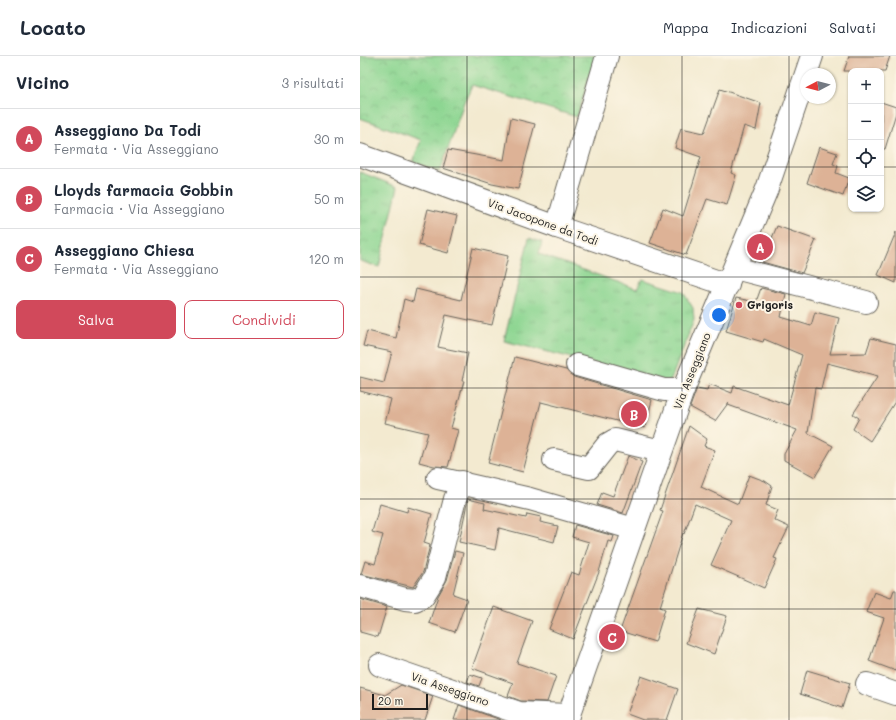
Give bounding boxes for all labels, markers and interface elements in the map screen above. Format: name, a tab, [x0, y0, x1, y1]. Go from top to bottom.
text: Locato	[20, 15, 86, 40]
text: Mappa	[663, 18, 709, 37]
text: Indicazioni	[731, 18, 807, 37]
text: Salvati	[829, 18, 876, 37]
north arrow	[800, 68, 836, 104]
map controls	[848, 68, 884, 212]
button: +	[848, 68, 884, 104]
text: Vicino	[16, 71, 69, 93]
text: 3 risultati	[282, 74, 344, 91]
button: −	[848, 104, 884, 140]
text: Asseggiano Da Todi	[54, 120, 202, 140]
text: A	[24, 130, 34, 147]
text: 30 m	[314, 130, 344, 147]
text: Fermata · Via Asseggiano	[54, 140, 218, 157]
button: locate	[848, 140, 884, 176]
button: layers	[848, 176, 884, 212]
text: Lloyds farmacia Gobbin	[54, 180, 233, 200]
text: B	[25, 190, 33, 207]
text: 50 m	[314, 190, 344, 207]
street label: Via Jacopone da Todi	[486, 195, 601, 249]
text: Farmacia · Via Asseggiano	[54, 200, 224, 217]
pin: A	[747, 232, 773, 262]
text: Asseggiano Chiesa	[54, 240, 194, 260]
text: C	[24, 250, 34, 267]
text: 120 m	[308, 250, 344, 267]
text: Fermata · Via Asseggiano	[54, 260, 218, 277]
place label: Grigoris	[747, 297, 794, 312]
button: Salva	[16, 300, 176, 339]
button: Condividi	[184, 300, 344, 339]
marker: Grigoris	[734, 300, 744, 310]
your location	[709, 305, 729, 325]
street label: Via Asseggiano	[669, 330, 714, 411]
pin: B	[621, 399, 647, 429]
pin: C	[599, 622, 625, 652]
street label: Via Asseggiano	[409, 668, 492, 709]
scale bar	[372, 692, 428, 711]
text: 20 m	[378, 693, 403, 708]

